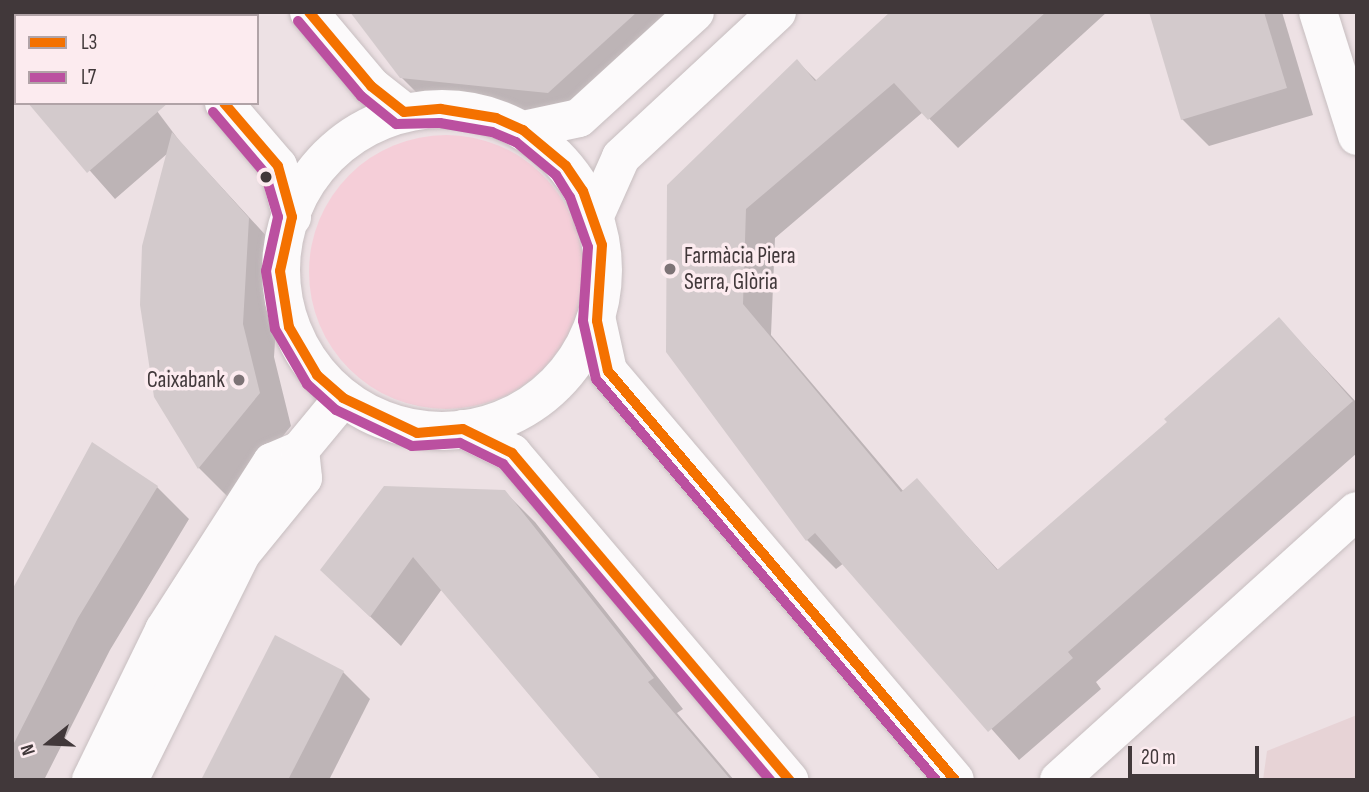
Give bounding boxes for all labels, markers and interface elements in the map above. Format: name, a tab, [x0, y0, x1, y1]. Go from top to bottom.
legend	[14, 14, 259, 105]
text: L3	[81, 30, 97, 55]
text: L7	[81, 65, 96, 90]
unlabelled marker	[259, 170, 273, 184]
place label: Farmàcia Piera Serra, Glòria	[684, 242, 796, 296]
marker: Farmàcia Piera Serra, Glòria	[662, 261, 678, 277]
place label: Caixabank	[147, 366, 225, 394]
marker: Caixabank	[231, 372, 247, 388]
north arrow	[14, 708, 84, 778]
scale bar	[1131, 732, 1262, 776]
text: N	[16, 741, 41, 758]
text: 20 m	[1141, 745, 1176, 770]

